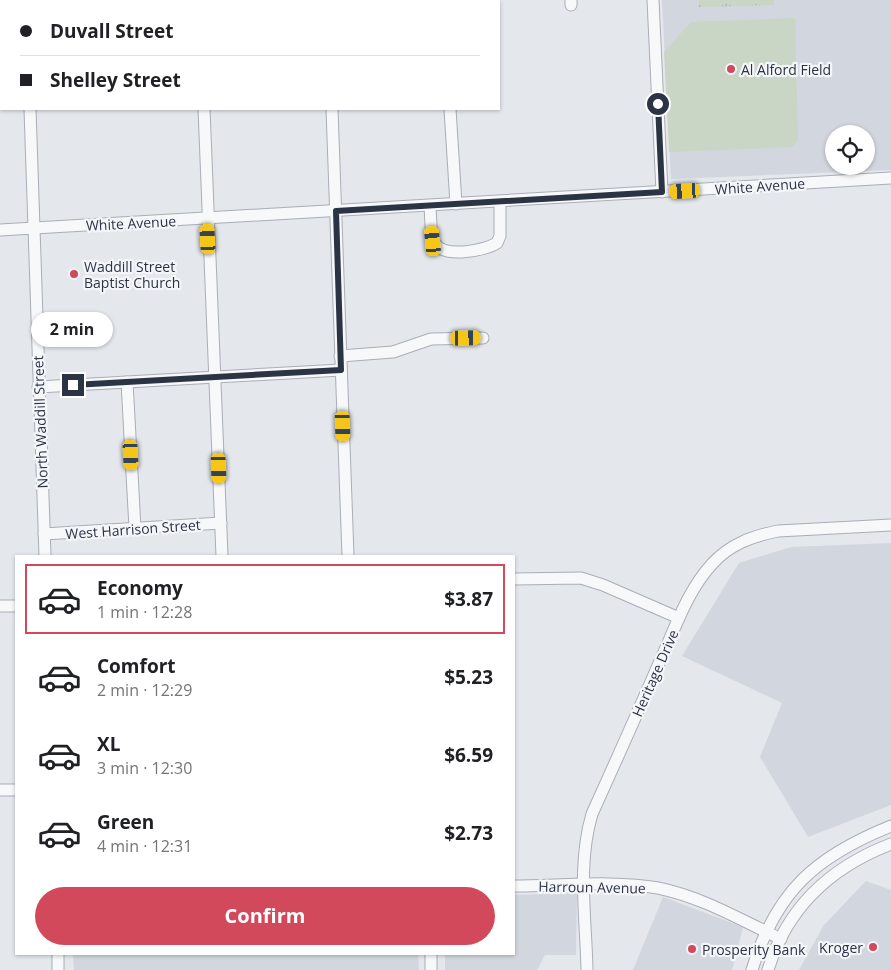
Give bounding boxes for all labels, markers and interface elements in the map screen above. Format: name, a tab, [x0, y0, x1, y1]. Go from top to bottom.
text: Duvall Street	[50, 18, 173, 44]
place label: Al Alford Field	[741, 60, 831, 79]
marker: Al Alford Field	[725, 63, 737, 75]
text: Shelley Street	[50, 67, 181, 93]
route start	[647, 93, 669, 115]
map controls	[825, 125, 875, 175]
button: locate	[825, 125, 875, 175]
street label: White Avenue	[714, 173, 806, 199]
car	[669, 183, 700, 199]
street label: White Avenue	[85, 211, 177, 235]
car	[199, 224, 216, 254]
car	[423, 225, 442, 257]
place label: Waddill Street Baptist Church	[84, 257, 180, 292]
marker: Waddill Street Baptist Church	[68, 268, 80, 280]
callout: 2 min	[32, 312, 114, 348]
text: 2 min	[50, 318, 94, 340]
car	[450, 330, 481, 346]
street label: North Waddill Street	[28, 355, 52, 489]
route end	[62, 374, 84, 396]
car	[334, 411, 351, 441]
car	[122, 440, 139, 470]
car	[210, 453, 227, 483]
street label: West Harrison Street	[65, 515, 201, 543]
text: Economy	[97, 575, 183, 601]
icon: car	[37, 577, 82, 622]
text: $3.87	[444, 586, 493, 612]
text: 1 min · 12:28	[97, 601, 192, 623]
street label: Heritage Drive	[627, 626, 683, 720]
text: Comfort	[97, 653, 176, 679]
icon: car	[37, 655, 82, 700]
text: $5.23	[444, 664, 493, 690]
text: 2 min · 12:29	[97, 679, 192, 701]
text: XL	[97, 731, 120, 757]
icon: car	[37, 733, 82, 778]
text: $6.59	[444, 742, 493, 768]
text: 3 min · 12:30	[97, 757, 192, 779]
text: Green	[97, 809, 154, 835]
icon: car	[37, 811, 82, 856]
text: $2.73	[444, 820, 493, 846]
text: 4 min · 12:31	[97, 835, 192, 857]
street label: Harroun Avenue	[538, 877, 646, 897]
button: Confirm	[35, 887, 495, 945]
place label: Kroger	[819, 938, 863, 957]
place label: Prosperity Bank	[702, 940, 806, 959]
marker: Kroger	[867, 941, 879, 953]
marker: Prosperity Bank	[686, 943, 698, 955]

